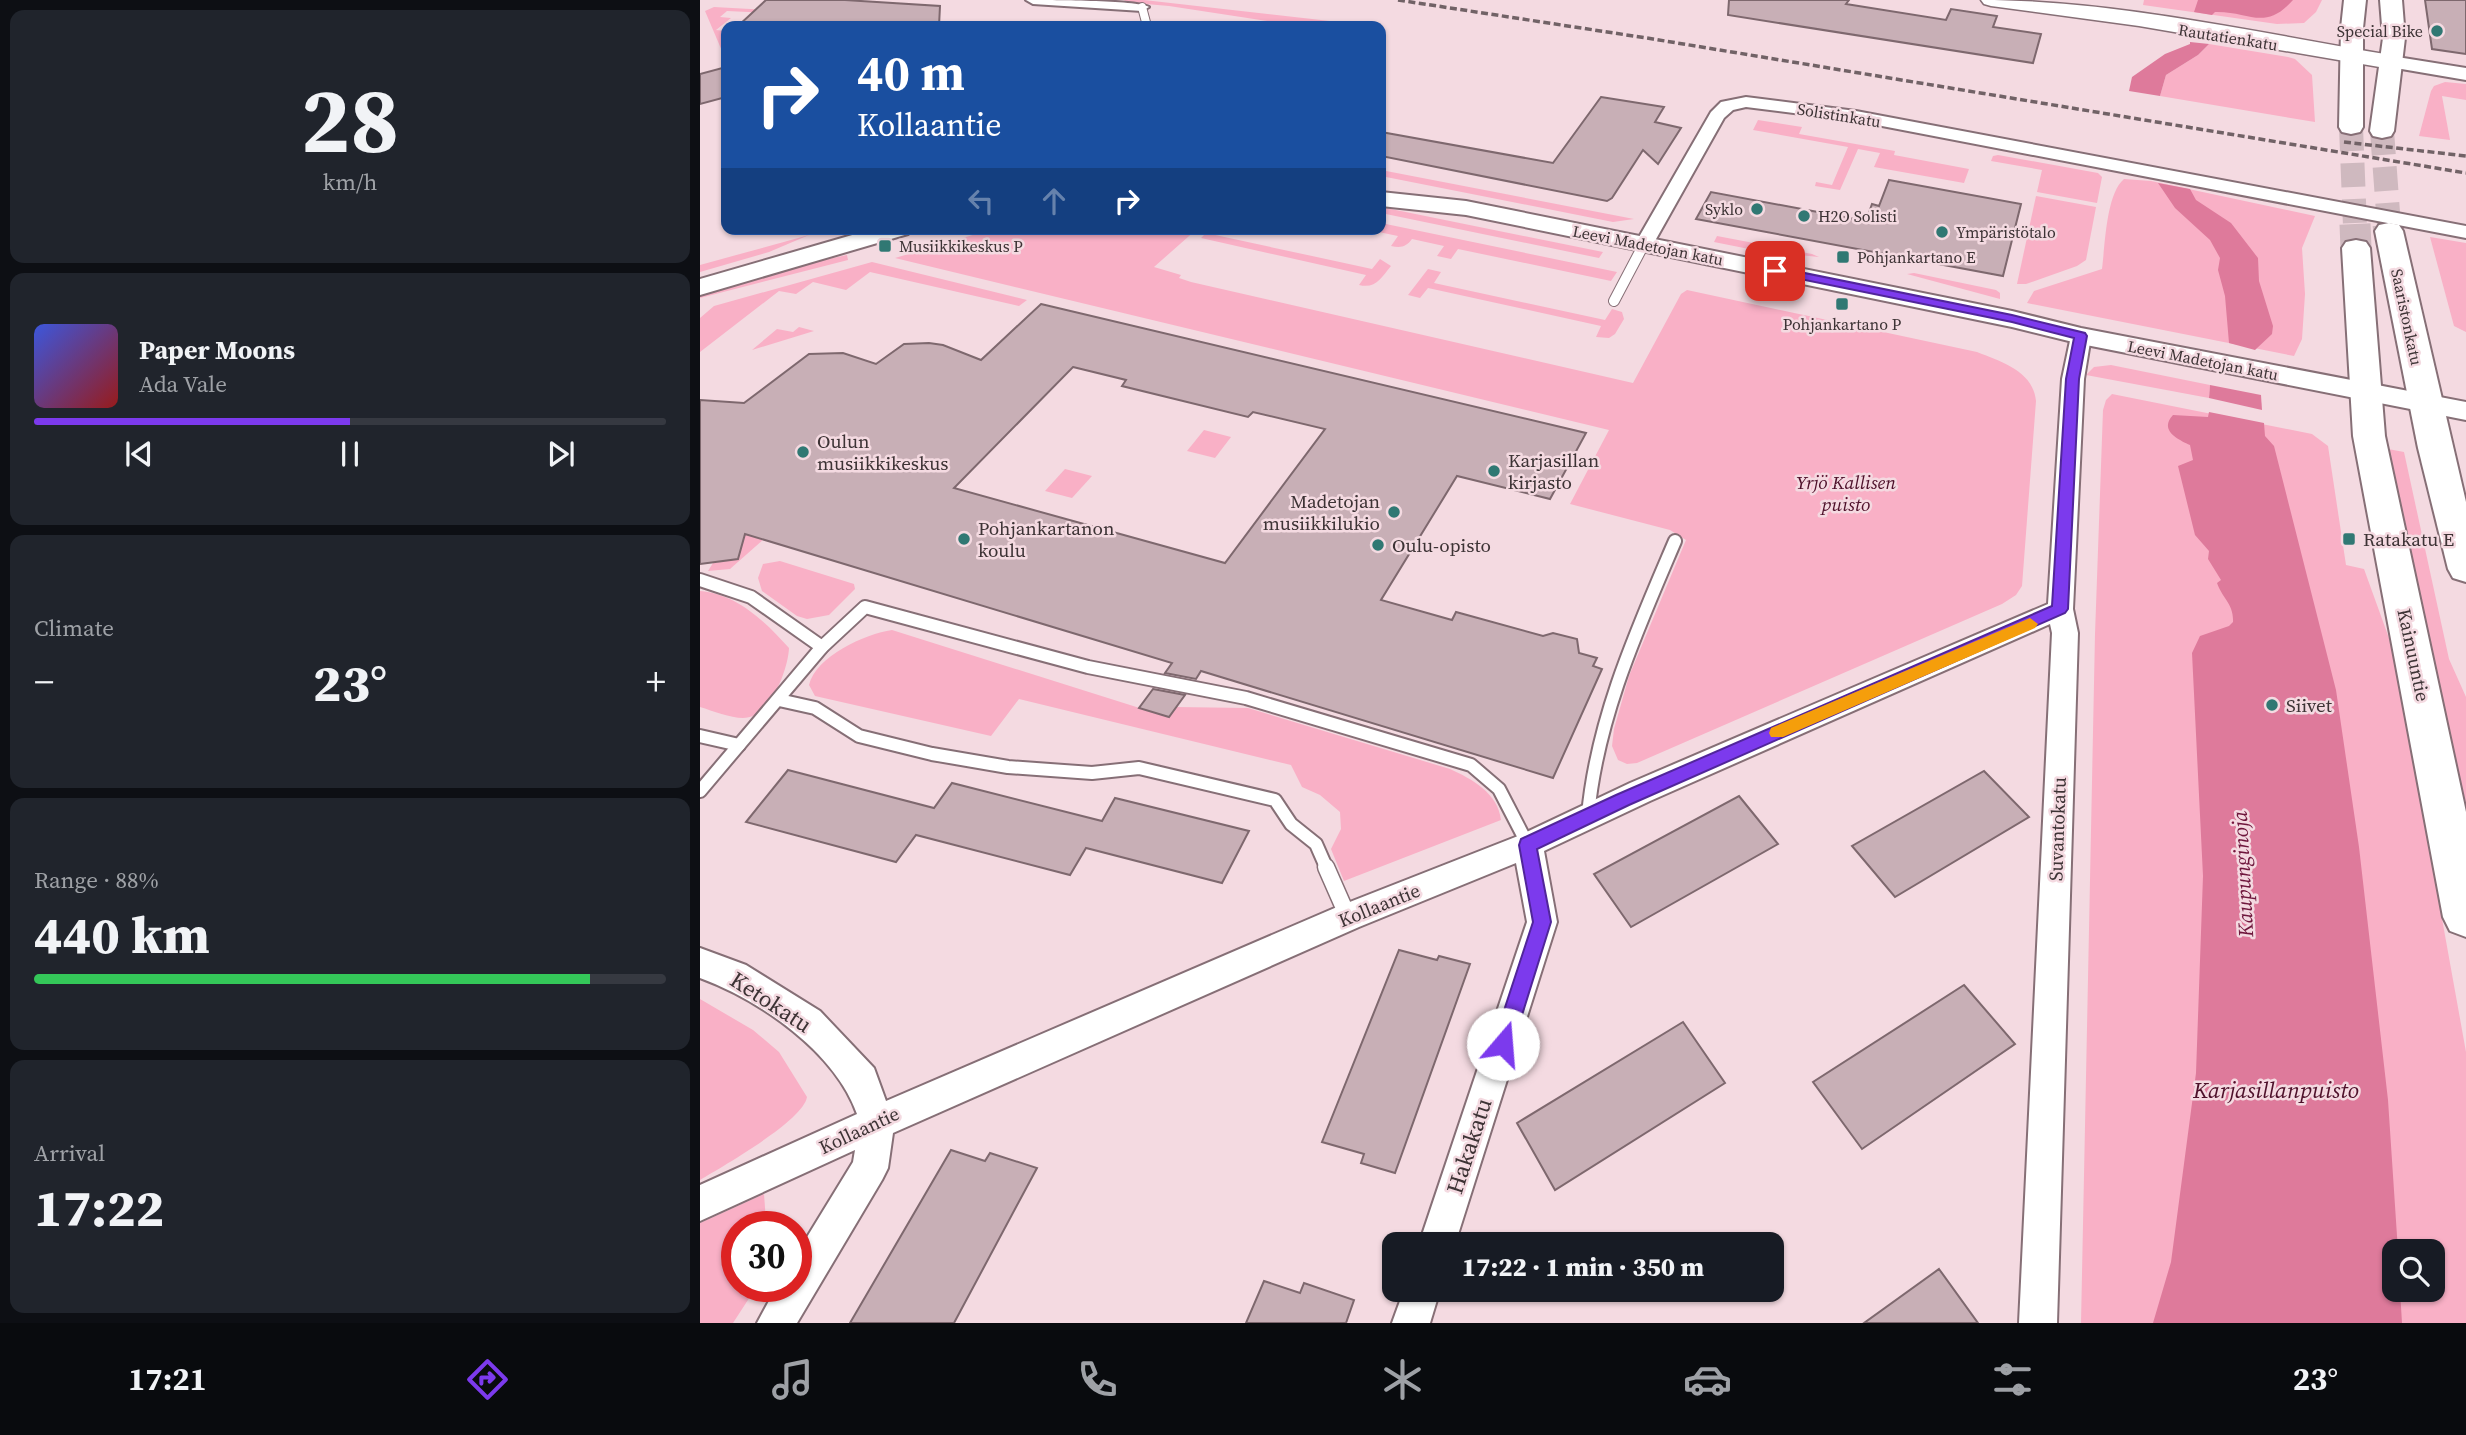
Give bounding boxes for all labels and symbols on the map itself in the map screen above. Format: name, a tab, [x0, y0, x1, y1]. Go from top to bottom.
street label: Rautatienkatu	[2177, 18, 2279, 56]
place label: Special Bike	[2337, 20, 2423, 42]
marker: Special Bike	[2429, 23, 2445, 39]
street label: Solistinkatu	[1796, 98, 1882, 132]
place label: Syklo	[1705, 198, 1743, 220]
marker: Syklo	[1749, 201, 1765, 217]
place label: H2O Solisti	[1818, 205, 1897, 227]
marker: H2O Solisti	[1796, 208, 1812, 224]
street label: Leevi Madetojan katu	[1571, 220, 1725, 270]
place label: Ympäristötalo	[1956, 221, 2056, 243]
marker: Ympäristötalo	[1934, 224, 1950, 240]
place label: Musiikkikeskus P	[899, 235, 1023, 257]
marker: Musiikkikeskus P	[877, 238, 893, 254]
pin	[1745, 241, 1805, 301]
place label: Pohjankartano E	[1857, 246, 1976, 268]
marker: Pohjankartano E	[1835, 249, 1851, 265]
street label: Saaristonkatu	[2386, 267, 2428, 367]
marker: Pohjankartano P	[1834, 296, 1850, 312]
place label: Pohjankartano P	[1783, 313, 1902, 335]
street label: Leevi Madetojan katu	[2126, 335, 2280, 385]
place label: Oulun musiikkikeskus	[817, 428, 949, 476]
marker: Oulun musiikkikeskus	[795, 444, 811, 460]
place label: Karjasillan kirjasto	[1508, 447, 1599, 495]
marker: Karjasillan kirjasto	[1486, 463, 1502, 479]
park label: Yrjö Kallisen puisto	[1796, 469, 1896, 517]
place label: Madetojan musiikkilukio	[1263, 488, 1380, 536]
marker: Madetojan musiikkilukio	[1386, 504, 1402, 520]
place label: Pohjankartanon koulu	[978, 515, 1114, 563]
place label: Ratakatu E	[2363, 526, 2454, 552]
marker: Pohjankartanon koulu	[956, 531, 972, 547]
marker: Ratakatu E	[2341, 531, 2357, 547]
place label: Oulu-opisto	[1392, 532, 1491, 558]
marker: Oulu-opisto	[1370, 537, 1386, 553]
street label: Kainuuntie	[2391, 606, 2437, 704]
place label: Siivet	[2286, 692, 2333, 718]
marker: Siivet	[2264, 697, 2280, 713]
street label: Suvantokatu	[2042, 776, 2072, 882]
water label: Kaupunginoja	[2225, 810, 2260, 939]
street label: Kollaantie	[1334, 877, 1424, 933]
street label: Ketokatu	[724, 964, 818, 1040]
position arrow	[1466, 1007, 1540, 1081]
park label: Karjasillanpuisto	[2192, 1074, 2359, 1106]
street label: Hakakatu	[1439, 1094, 1499, 1198]
street label: Kollaantie	[815, 1100, 903, 1160]
speed limit sign: 30	[721, 1211, 812, 1302]

